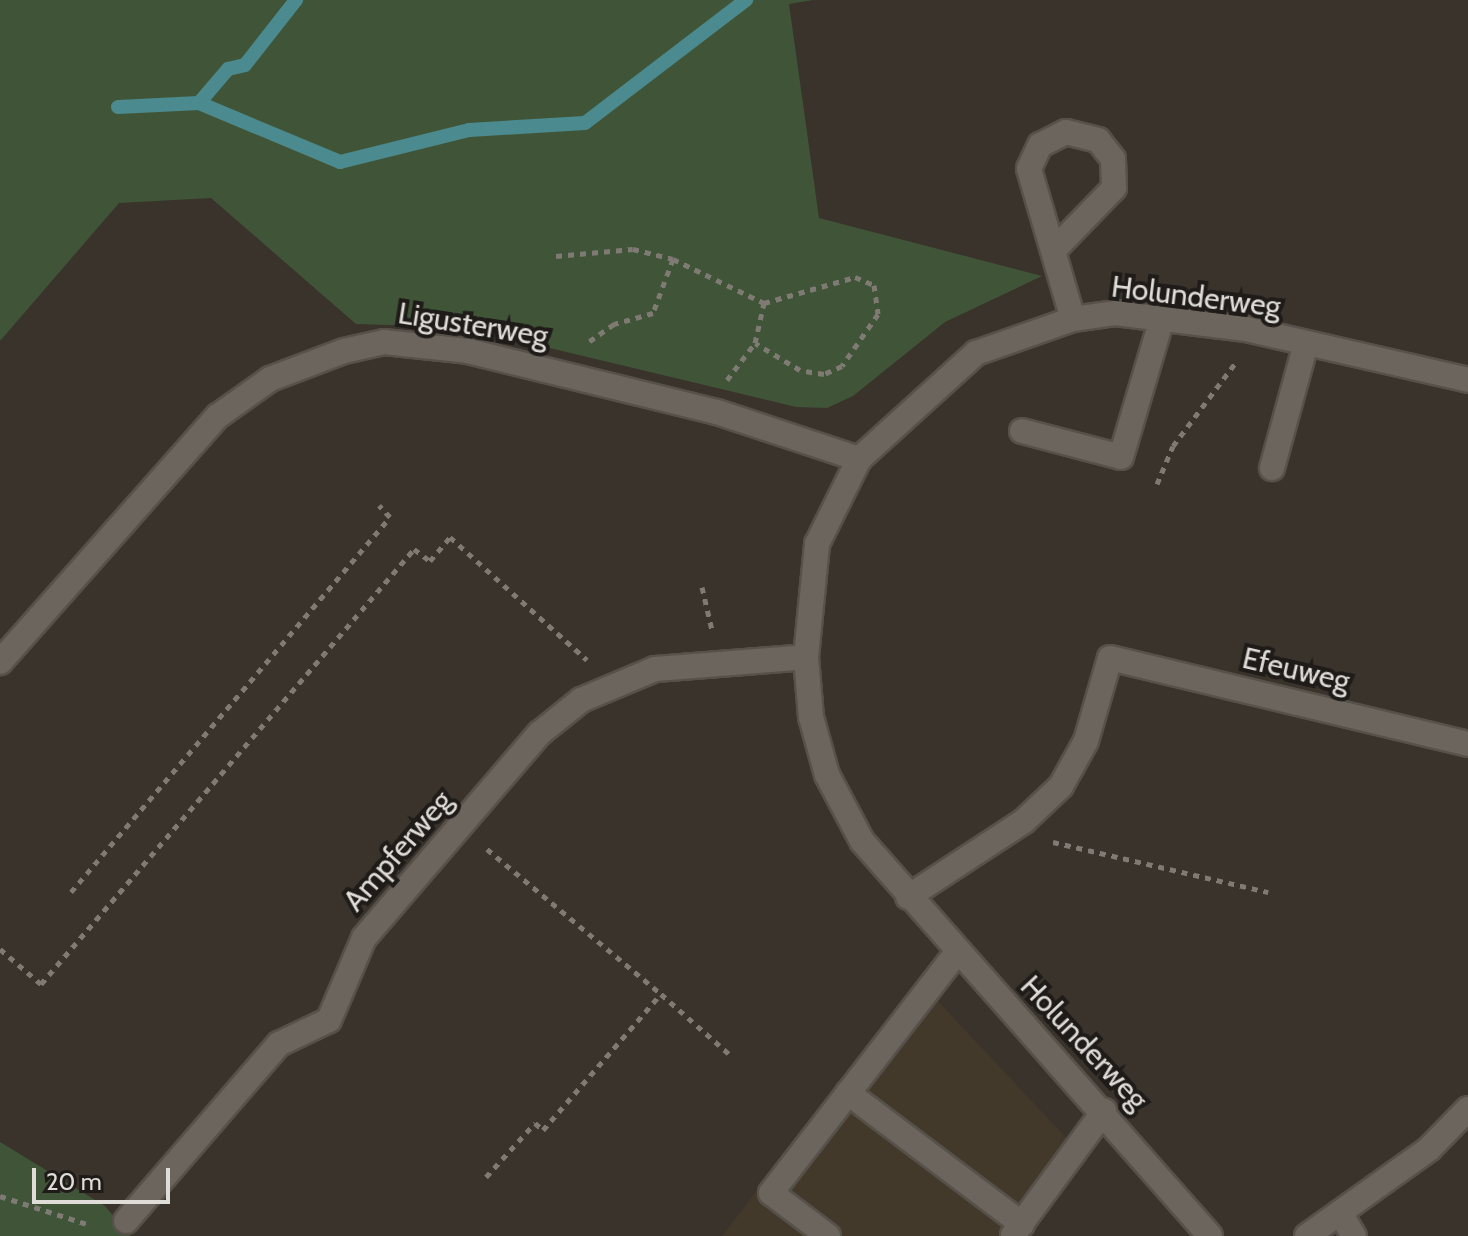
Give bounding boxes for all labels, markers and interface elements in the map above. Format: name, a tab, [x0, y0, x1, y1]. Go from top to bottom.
street label: Holunderweg	[1109, 269, 1283, 325]
street label: Ligusterweg	[396, 295, 550, 355]
street label: Efeuweg	[1239, 640, 1353, 700]
street label: Ampferweg	[336, 783, 460, 919]
street label: Holunderweg	[1013, 968, 1155, 1118]
scale bar	[36, 1152, 174, 1202]
text: 20 m	[46, 1167, 102, 1196]

